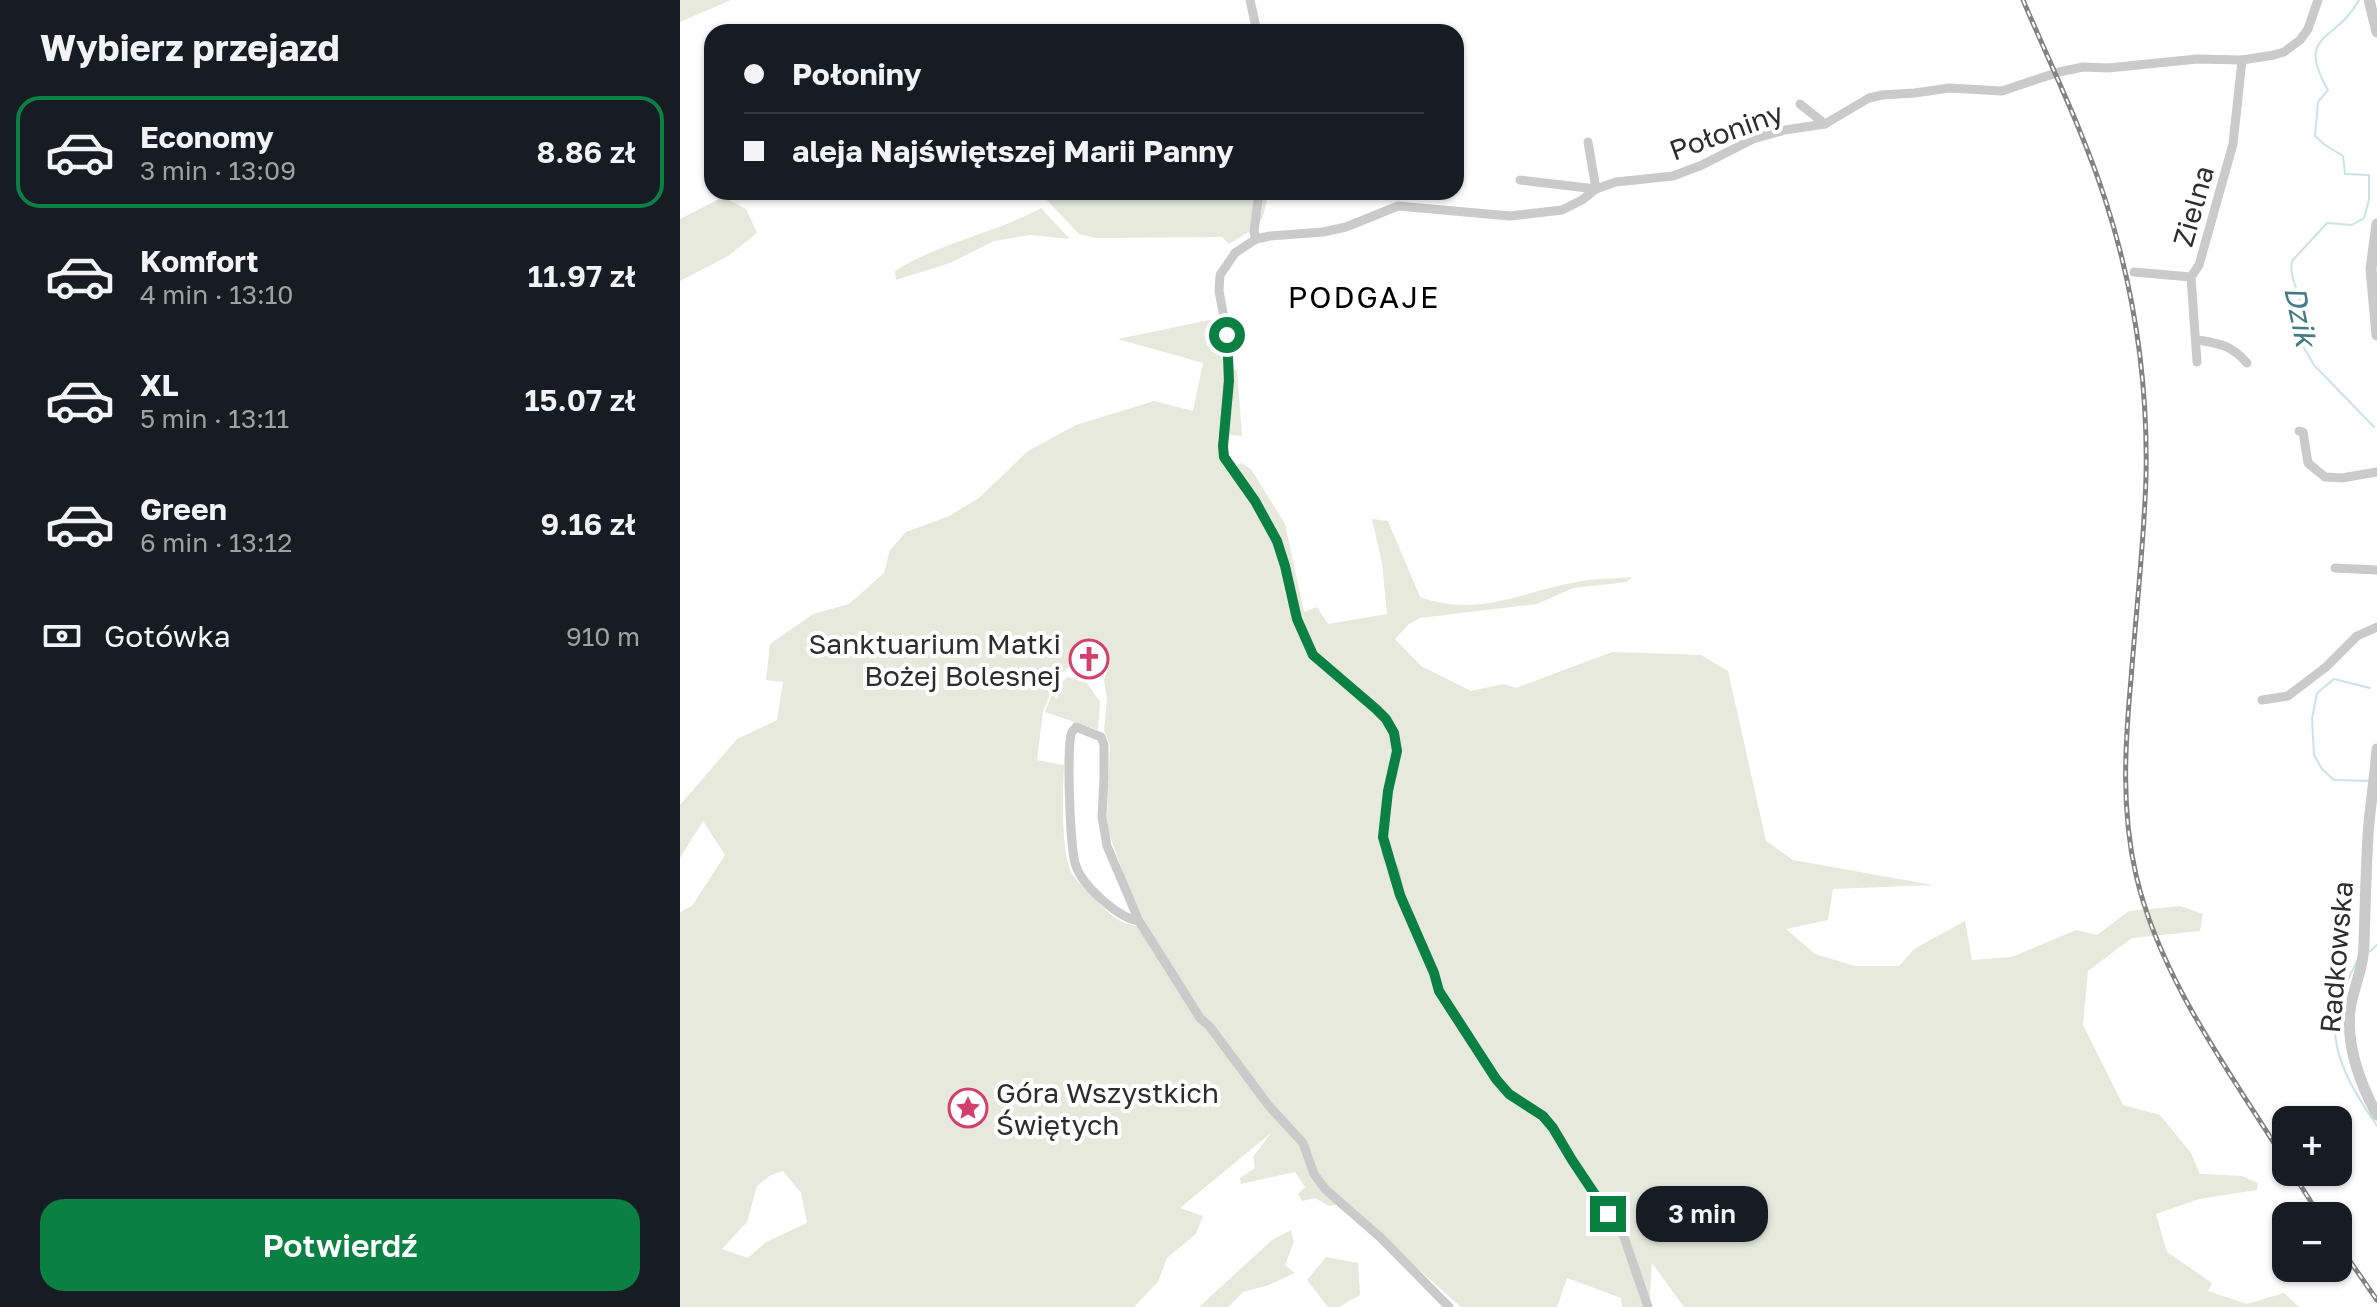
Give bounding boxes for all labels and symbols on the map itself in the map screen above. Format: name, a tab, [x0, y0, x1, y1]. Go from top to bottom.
street label: Połoniny	[1665, 95, 1787, 167]
street label: Zielna	[2166, 162, 2220, 250]
district label: PODGAJE	[1288, 279, 1440, 315]
water label: Dzik	[2277, 282, 2326, 353]
route start	[1209, 317, 1245, 353]
place label: Sanktuarium Matki Bożej Bolesnej	[808, 627, 1061, 692]
church icon: Sanktuarium Matki Bożej Bolesnej	[1068, 638, 1110, 680]
street label: Radkowska	[2313, 880, 2359, 1034]
place label: Góra Wszystkich Świętych	[996, 1076, 1219, 1141]
place icon: Góra Wszystkich Świętych	[947, 1087, 989, 1129]
callout: 3 min	[1636, 1186, 1768, 1242]
route end	[1590, 1196, 1626, 1232]

